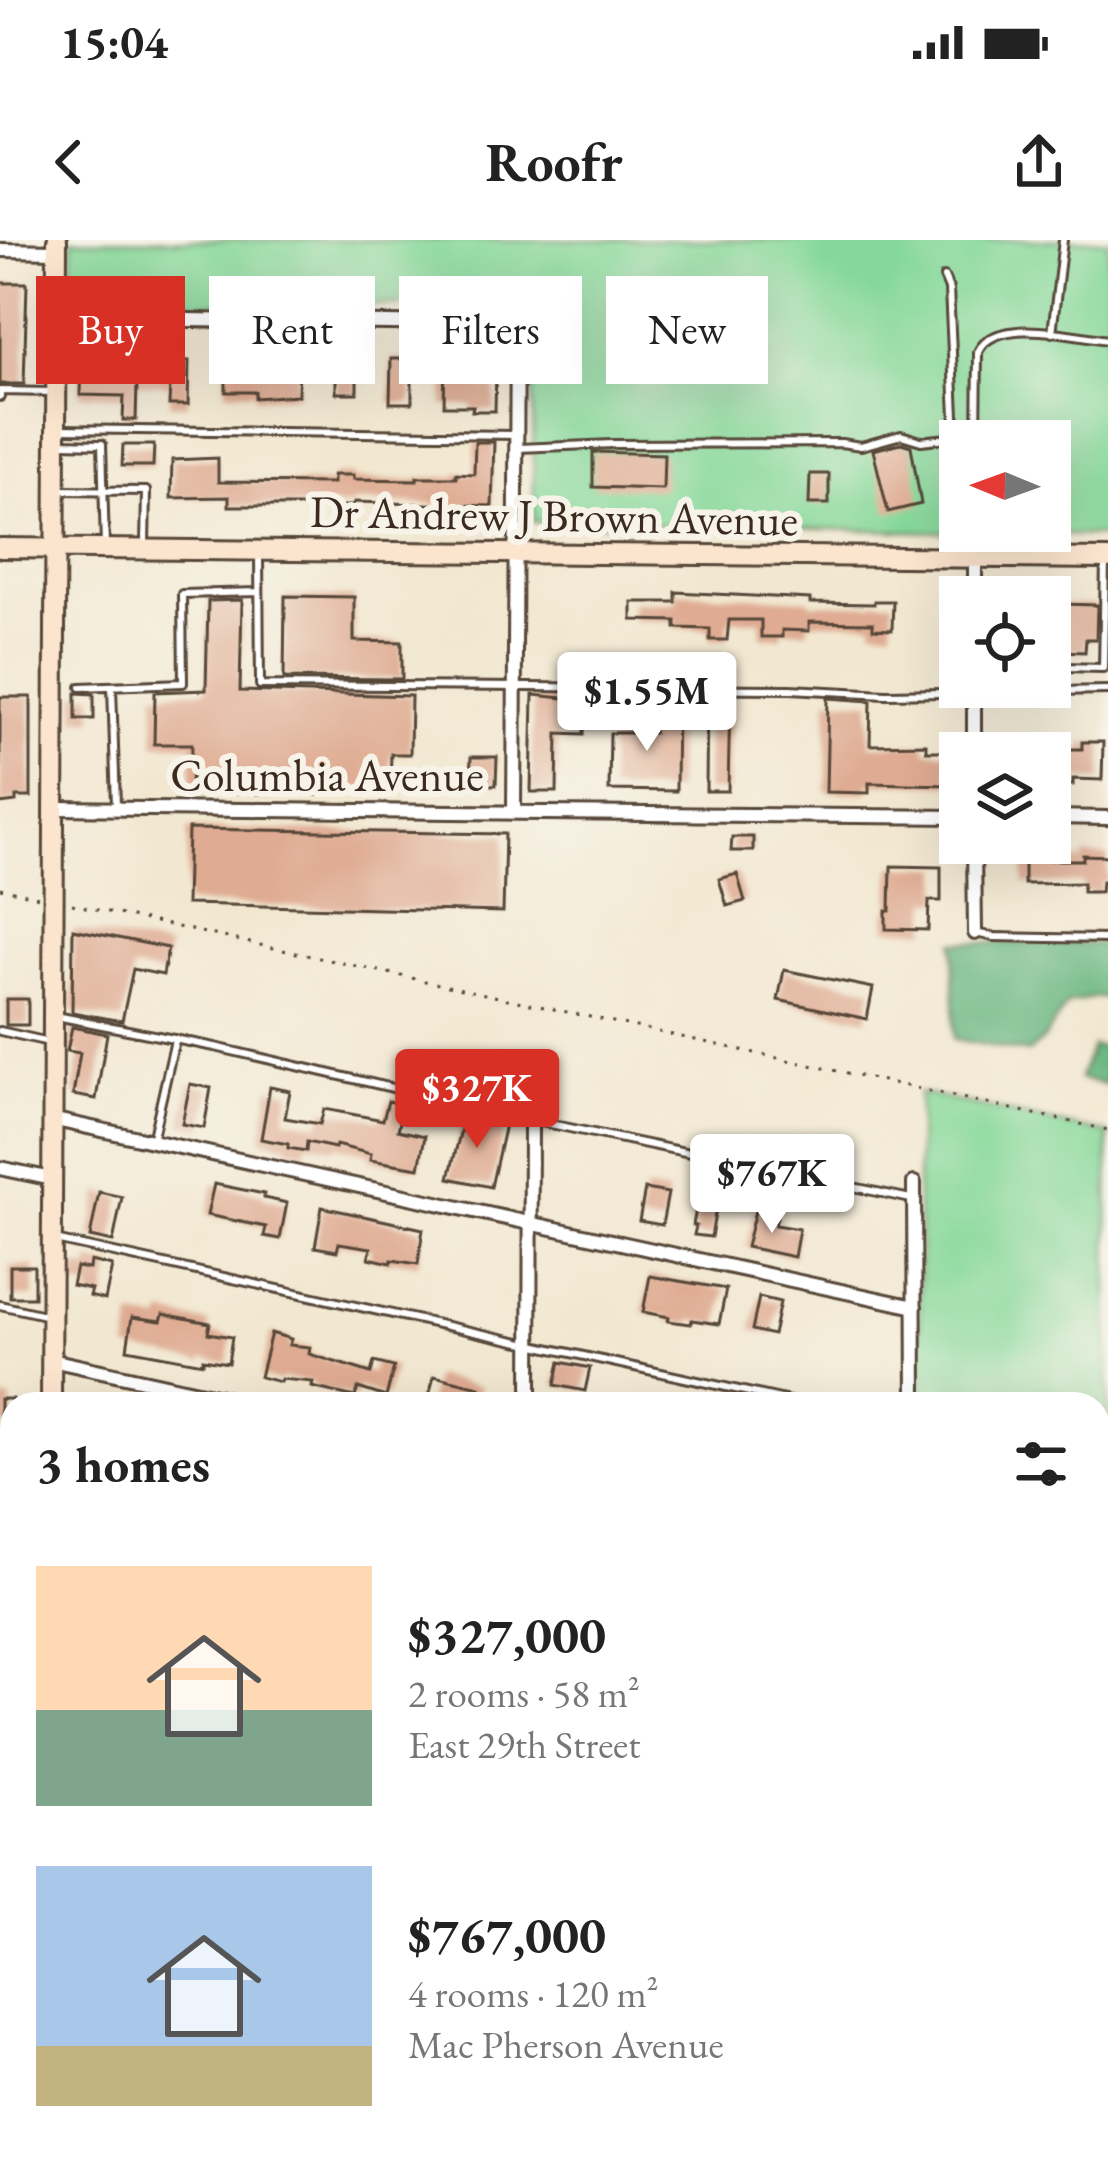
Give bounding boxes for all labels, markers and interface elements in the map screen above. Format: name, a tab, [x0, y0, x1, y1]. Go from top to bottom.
text: 15:04	[60, 13, 168, 71]
text: Roofr	[485, 127, 623, 197]
icon: back	[36, 129, 102, 195]
icon: share	[1006, 129, 1072, 195]
chip: Buy	[36, 276, 185, 384]
chip: Rent	[209, 276, 375, 384]
chip: Filters	[399, 276, 582, 384]
chip: New	[606, 276, 768, 384]
north arrow	[939, 420, 1071, 552]
map controls	[939, 420, 1071, 864]
street label: Dr Andrew J Brown Avenue	[309, 482, 799, 548]
button: locate	[939, 576, 1071, 708]
pin: $1.55M	[549, 652, 745, 754]
text: $1.55M	[584, 665, 710, 716]
button: layers	[939, 732, 1071, 864]
street label: Columbia Avenue	[170, 746, 484, 804]
pin: $327K	[393, 1049, 561, 1151]
text: $327K	[422, 1062, 532, 1113]
pin: $767K	[688, 1134, 856, 1236]
text: $767K	[717, 1147, 827, 1198]
text: 3 homes	[36, 1431, 210, 1497]
icon: filters	[1008, 1431, 1074, 1497]
text: $327,000	[408, 1602, 606, 1668]
icon: home	[132, 1614, 276, 1758]
text: 2 rooms · 58 m²	[408, 1668, 640, 1719]
text: East 29th Street	[408, 1719, 640, 1770]
text: $767,000	[408, 1902, 606, 1968]
icon: home	[132, 1914, 276, 2058]
text: 4 rooms · 120 m²	[408, 1968, 659, 2019]
text: Mac Pherson Avenue	[408, 2019, 724, 2070]

